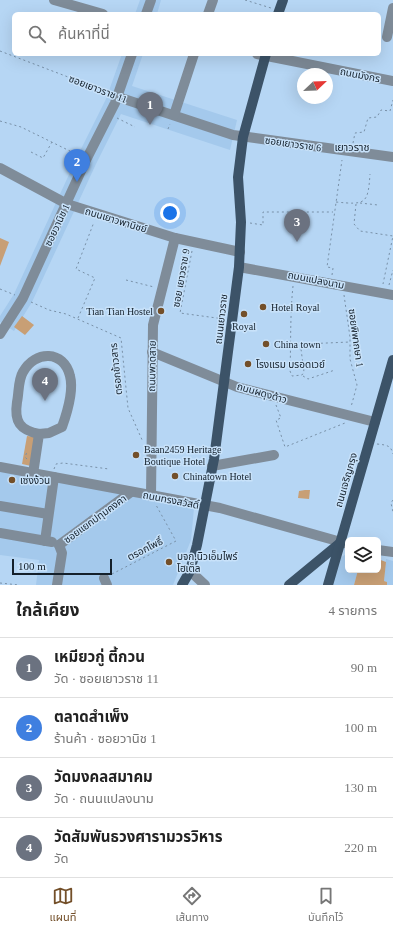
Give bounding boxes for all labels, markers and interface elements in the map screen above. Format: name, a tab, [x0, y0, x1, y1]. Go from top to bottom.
search box	[12, 12, 381, 56]
icon: search	[26, 23, 48, 45]
text: ค้นหาที่นี่	[58, 26, 110, 42]
street label: ถนนมังกร	[339, 66, 381, 84]
north arrow	[297, 68, 333, 104]
street label: ซอยเยาวราช 11	[67, 73, 129, 105]
pin: 1	[137, 92, 163, 125]
street label: ซอยเยาวราช 6	[264, 135, 322, 153]
district label: เยาวราช	[334, 141, 370, 153]
pin: 2	[64, 149, 90, 182]
street label: ซอยวานิช 1	[42, 202, 72, 248]
your location	[160, 203, 180, 223]
street label: ถนนเยาวพานิชย์	[84, 205, 148, 235]
pin: 3	[284, 209, 310, 242]
street label: ซอย เยาวราช 9	[170, 248, 192, 308]
street label: ถนนแปลงนาม	[287, 269, 345, 291]
street label: ถนนเยาวราช	[212, 293, 230, 345]
marker: Hotel Royal	[258, 302, 268, 312]
place label: Hotel Royal	[271, 302, 320, 313]
place label: Tian Tian Hostel	[86, 306, 153, 317]
marker: Tian Tian Hostel	[156, 306, 166, 316]
street label: ซอยพิพากษา 1	[346, 308, 366, 368]
marker: Royal	[239, 309, 249, 319]
place label: Royal	[232, 321, 256, 332]
marker: China town	[261, 339, 271, 349]
place label: China town	[274, 339, 320, 350]
street label: ถนนพาดสาย	[146, 340, 158, 392]
street label: ตรอกข้าวสาร	[108, 342, 124, 395]
marker: โรงแรม บรอดเวย์	[243, 359, 253, 369]
place label: โรงแรม บรอดเวย์	[256, 359, 325, 370]
pin: 4	[32, 368, 58, 401]
street label: ถนนผดุงด้าว	[235, 381, 288, 406]
place label: Baan2459 Heritage Boutique Hotel	[144, 444, 222, 467]
marker: Baan2459 Heritage Boutique Hotel	[131, 450, 141, 460]
street label: ถนนเจริญกรุง	[333, 451, 360, 509]
marker: Chinatown Hotel	[170, 471, 180, 481]
place label: Chinatown Hotel	[183, 471, 252, 482]
place label: เซ่งง้วน	[20, 474, 50, 486]
marker: เซ่งง้วน	[7, 475, 17, 485]
street label: ถนนทรงสวัสดิ์	[142, 489, 200, 511]
street label: ซอยแยกปทุมคงคา	[62, 493, 129, 546]
street label: ตรอกโพธิ์	[125, 535, 165, 563]
map controls	[345, 537, 381, 573]
button: layers	[345, 537, 381, 573]
place label: บจก.นิวเอ็มไพร์ โฮเต็ล	[177, 550, 238, 574]
scale bar	[12, 557, 112, 576]
marker: บจก.นิวเอ็มไพร์ โฮเต็ล	[164, 557, 174, 567]
text: 100 m	[18, 560, 46, 572]
text: ใกล้เคียง	[16, 601, 79, 620]
text: 4 รายการ	[328, 603, 377, 618]
text: เหมียวกู่ ตี้กวน	[54, 649, 145, 665]
text: 1	[26, 660, 32, 675]
text: 90 m	[351, 660, 377, 675]
text: วัด · ซอยเยาวราช 11	[54, 671, 159, 686]
text: ตลาดสำเพ็ง	[54, 709, 129, 725]
text: 2	[26, 720, 32, 735]
text: 100 m	[344, 720, 377, 735]
text: ร้านค้า · ซอยวานิช 1	[54, 731, 157, 746]
text: วัดมงคลสมาคม	[54, 769, 153, 785]
text: 3	[26, 780, 32, 795]
text: 130 m	[344, 780, 377, 795]
text: วัด · ถนนแปลงนาม	[54, 791, 154, 806]
text: วัดสัมพันธวงศารามวรวิหาร	[54, 829, 222, 845]
text: 4	[26, 840, 32, 855]
text: 220 m	[344, 840, 377, 855]
text: วัด	[54, 851, 68, 866]
tab: แผนที่	[50, 885, 76, 926]
tab: เส้นทาง	[176, 885, 209, 926]
tab: บันทึกไว้	[308, 885, 343, 926]

